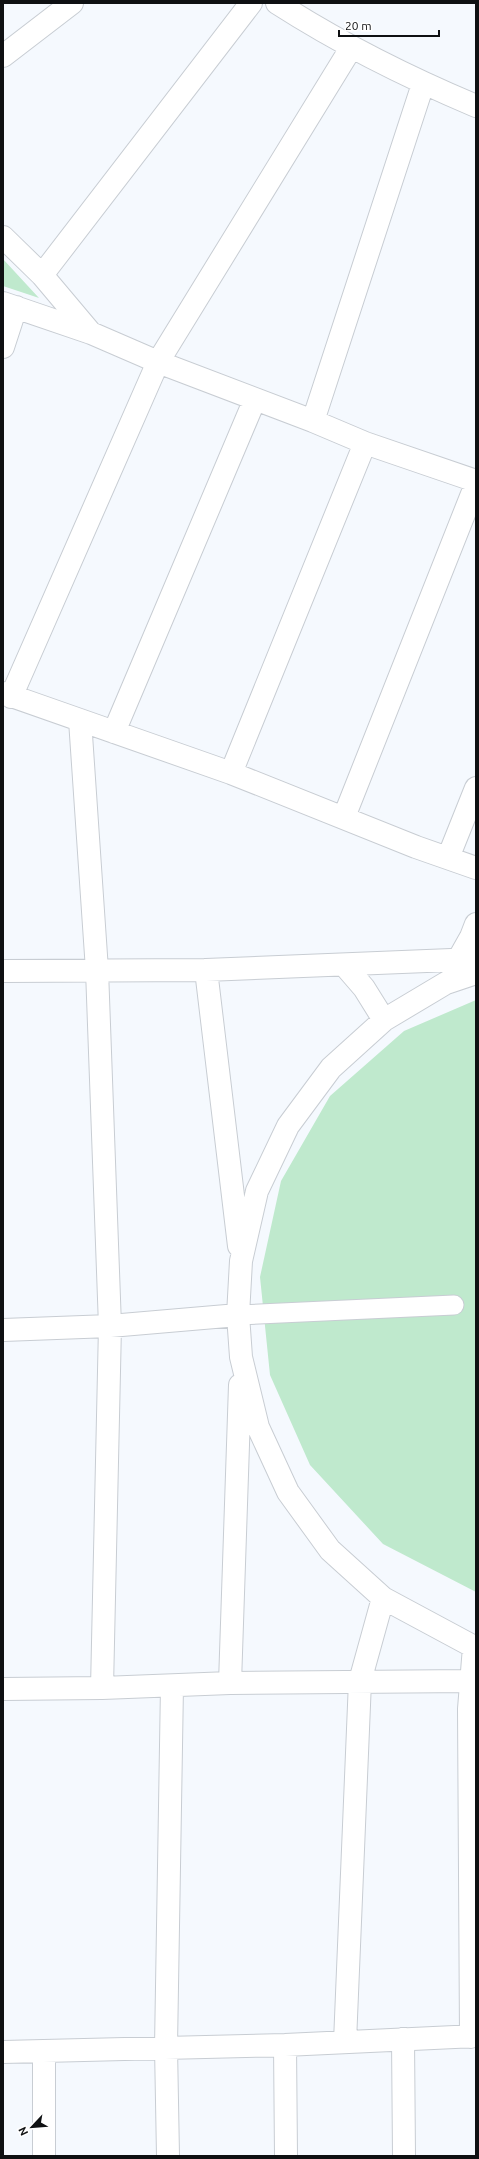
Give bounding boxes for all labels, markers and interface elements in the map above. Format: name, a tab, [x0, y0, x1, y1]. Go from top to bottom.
scale bar	[339, 12, 439, 38]
text: 20 m	[345, 19, 372, 32]
north arrow	[12, 2107, 52, 2147]
text: N	[16, 2125, 30, 2138]

